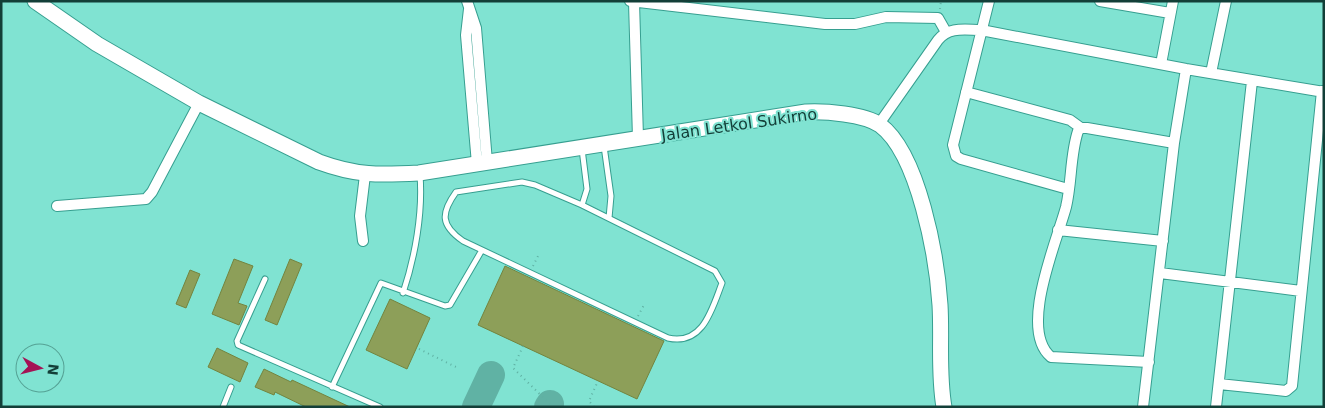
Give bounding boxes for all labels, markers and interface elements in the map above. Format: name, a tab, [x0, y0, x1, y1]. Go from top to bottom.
street label: Jalan Letkol Sukirno	[659, 104, 818, 145]
north arrow	[15, 343, 65, 393]
text: N	[44, 363, 62, 376]

